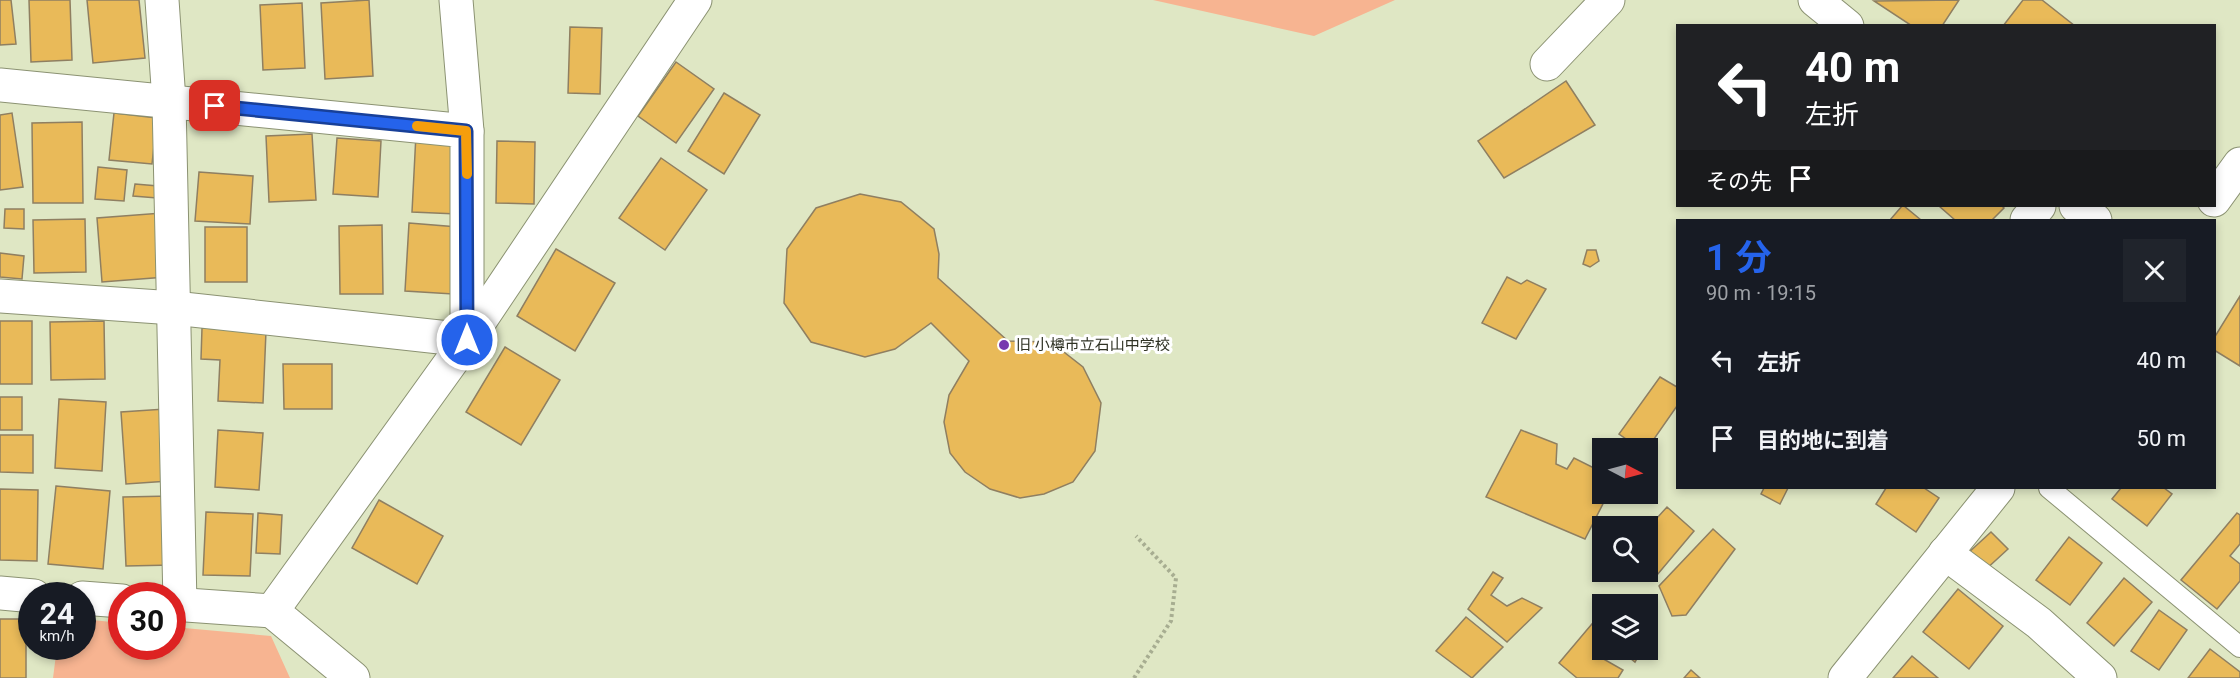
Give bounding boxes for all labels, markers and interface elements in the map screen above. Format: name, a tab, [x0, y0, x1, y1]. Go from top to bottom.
text: 40 m	[1805, 43, 1900, 92]
icon: left	[1706, 48, 1784, 126]
pin	[189, 80, 240, 131]
icon: arrive	[198, 89, 231, 122]
text: 左折	[1805, 99, 1859, 131]
icon: arrive	[1784, 162, 1817, 195]
text: その先	[1706, 169, 1772, 194]
text: 1 分	[1706, 237, 1772, 279]
button: close	[2123, 239, 2186, 302]
text: 90 m · 19:15	[1706, 281, 1816, 305]
position arrow	[435, 308, 499, 372]
place label: 旧 小樽市立石山中学校	[1016, 336, 1170, 354]
marker: 旧 小樽市立石山中学校	[997, 338, 1011, 352]
icon: left	[1706, 344, 1739, 377]
text: 40 m	[2137, 348, 2186, 373]
text: 左折	[1757, 350, 1801, 375]
icon: arrive	[1706, 422, 1739, 455]
text: 50 m	[2137, 426, 2186, 451]
text: 目的地に到着	[1757, 428, 1889, 453]
north arrow	[1592, 438, 1658, 504]
map controls	[1592, 438, 1658, 660]
button: search	[1592, 516, 1658, 582]
speed limit sign: 30	[108, 582, 186, 660]
button: layers	[1592, 594, 1658, 660]
text: 24	[40, 596, 74, 631]
text: km/h	[39, 627, 75, 645]

